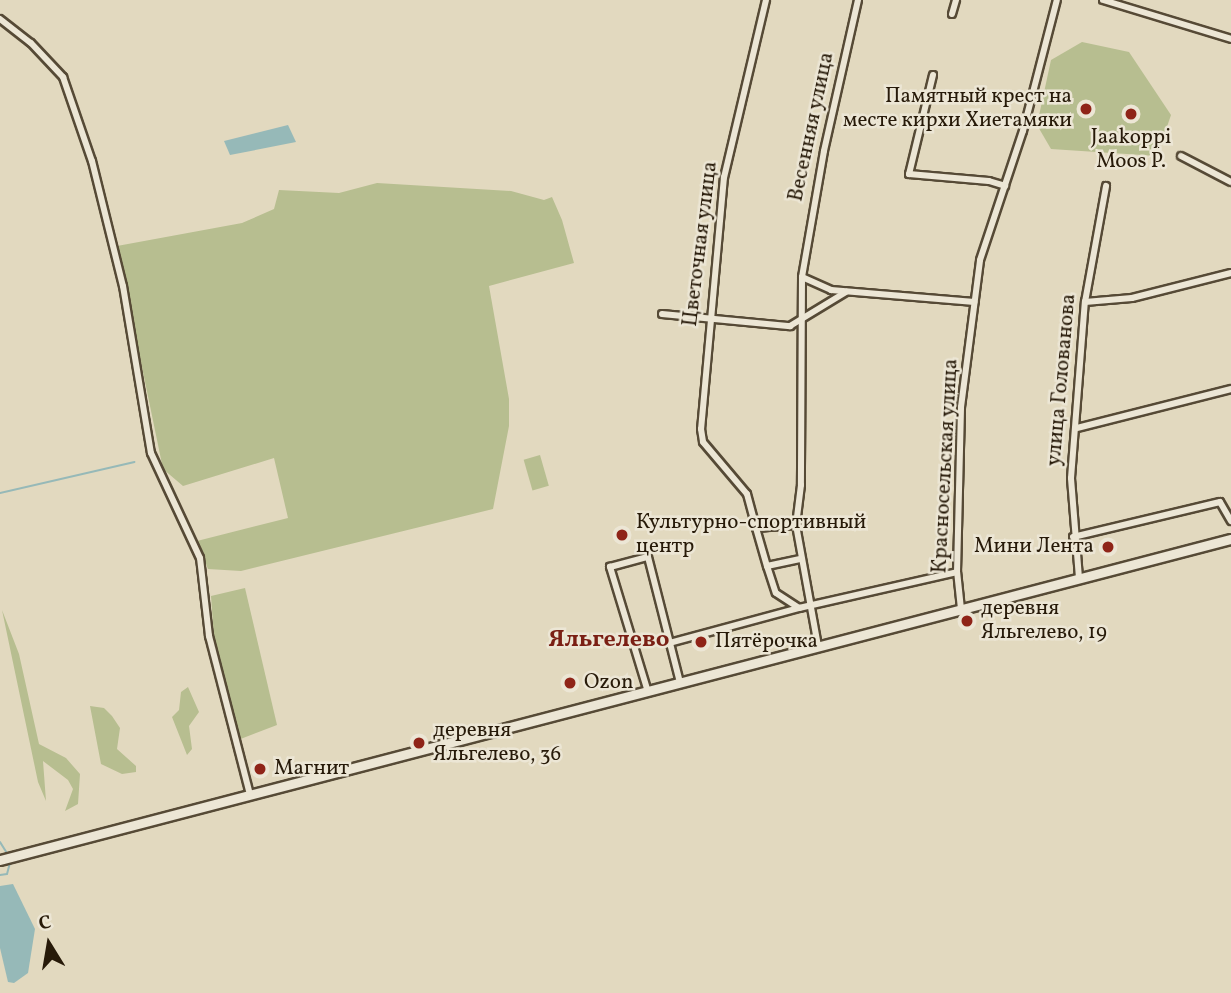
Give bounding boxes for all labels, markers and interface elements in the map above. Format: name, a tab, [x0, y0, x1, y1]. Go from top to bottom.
street label: Весенняя улица	[784, 50, 840, 204]
place label: Памятный крест на месте кирхи Хиетамяки	[843, 84, 1072, 134]
marker: Памятный крест на месте кирхи Хиетамяки	[1078, 101, 1094, 117]
marker: Jaakoppi Moos P.	[1123, 106, 1139, 122]
place label: Jaakoppi Moos P.	[1091, 125, 1171, 175]
street label: Цветочная улица	[678, 160, 724, 328]
street label: улица Голованова	[1042, 293, 1082, 467]
street label: Красносельская улица	[928, 358, 964, 574]
place label: Культурно-спортивный центр	[636, 510, 866, 560]
marker: Культурно-спортивный центр	[614, 527, 630, 543]
place label: Мини Лента	[974, 534, 1094, 560]
marker: Мини Лента	[1100, 539, 1116, 555]
place label: деревня Яльгелево, 19	[981, 596, 1107, 646]
marker: деревня Яльгелево, 19	[959, 613, 975, 629]
district label: Яльгелево	[548, 627, 670, 655]
place label: Пятёрочка	[715, 629, 818, 655]
marker: Пятёрочка	[693, 634, 709, 650]
place label: Ozon	[584, 670, 634, 696]
marker: Ozon	[562, 675, 578, 691]
place label: деревня Яльгелево, 36	[433, 718, 561, 768]
marker: деревня Яльгелево, 36	[411, 735, 427, 751]
place label: Магнит	[274, 756, 349, 782]
marker: Магнит	[252, 761, 268, 777]
north arrow	[14, 909, 84, 979]
text: С	[37, 909, 53, 937]

